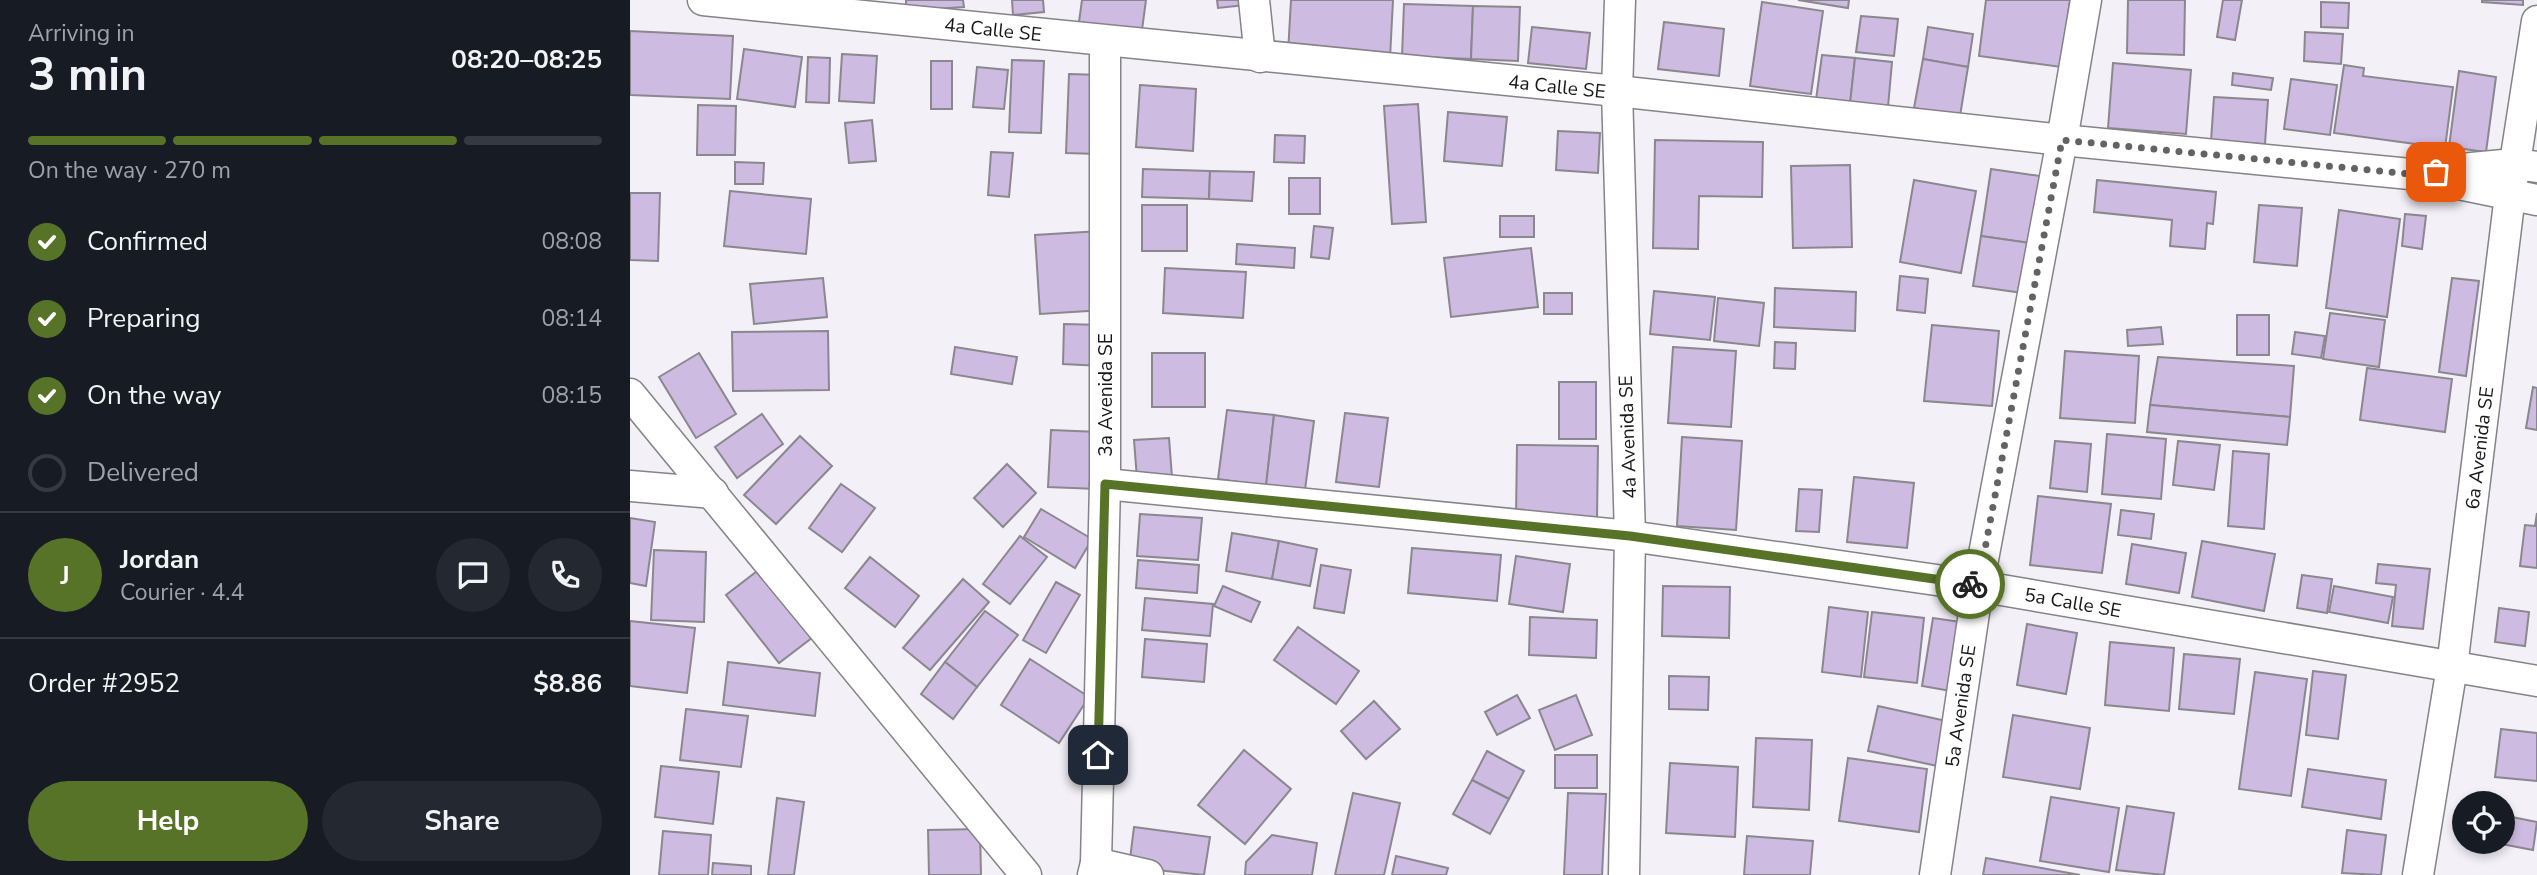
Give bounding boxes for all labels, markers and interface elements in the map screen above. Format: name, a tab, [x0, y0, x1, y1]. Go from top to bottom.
street label: 4a Calle SE	[943, 12, 1043, 48]
text: Arriving in	[28, 18, 135, 49]
text: 08:20–08:25	[451, 42, 602, 77]
text: 3 min	[28, 43, 147, 106]
street label: 4a Calle SE	[1507, 69, 1607, 105]
pin	[2406, 142, 2466, 202]
icon: bag	[2417, 153, 2455, 191]
text: On the way · 270 m	[28, 155, 231, 186]
icon: check	[28, 223, 66, 261]
text: Confirmed	[87, 224, 208, 259]
text: 08:08	[542, 226, 602, 257]
icon: check	[28, 300, 66, 338]
text: Preparing	[87, 301, 200, 336]
text: 08:14	[542, 303, 602, 334]
street label: 3a Avenida SE	[1093, 333, 1119, 457]
street label: 4a Avenida SE	[1613, 375, 1643, 499]
icon: check	[28, 377, 66, 415]
text: On the way	[87, 378, 221, 413]
text: 08:15	[542, 380, 602, 411]
street label: 6a Avenida SE	[2460, 385, 2500, 511]
text: Delivered	[87, 455, 199, 490]
button: chat	[436, 538, 510, 612]
button: phone	[528, 538, 602, 612]
text: Jordan	[120, 542, 199, 577]
courier	[1935, 549, 2005, 619]
text: J	[60, 558, 70, 593]
icon: bike	[1951, 565, 1989, 603]
text: Courier · 4.4	[120, 577, 244, 608]
street label: 5a Calle SE	[2022, 582, 2123, 624]
street label: 5a Avenida SE	[1940, 643, 1982, 769]
text: Order #2952	[28, 666, 180, 701]
text: $8.86	[533, 666, 602, 701]
pin	[1068, 725, 1128, 785]
icon: home	[1079, 736, 1117, 774]
button: Help	[28, 781, 308, 861]
button: Share	[322, 781, 602, 861]
map controls	[2452, 791, 2515, 854]
button: locate	[2452, 791, 2515, 854]

